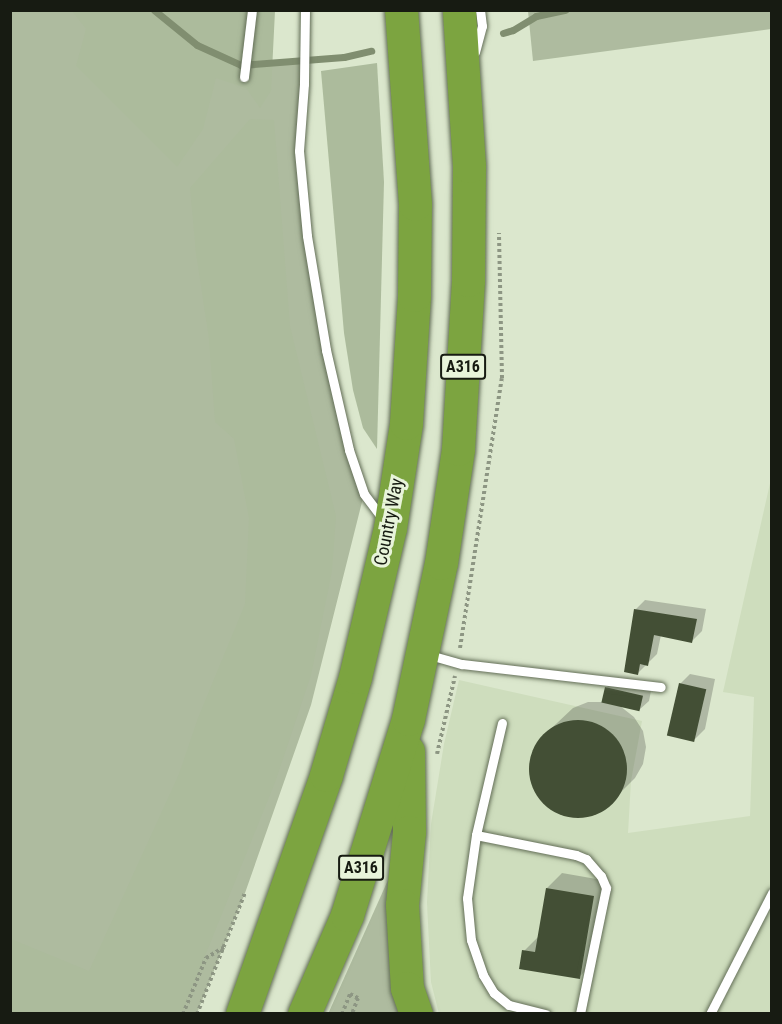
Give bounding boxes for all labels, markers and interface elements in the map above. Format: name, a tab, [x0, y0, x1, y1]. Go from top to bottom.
road number: A316	[439, 354, 487, 380]
street label: Country Way	[370, 476, 408, 568]
road number: A316	[337, 855, 385, 881]

